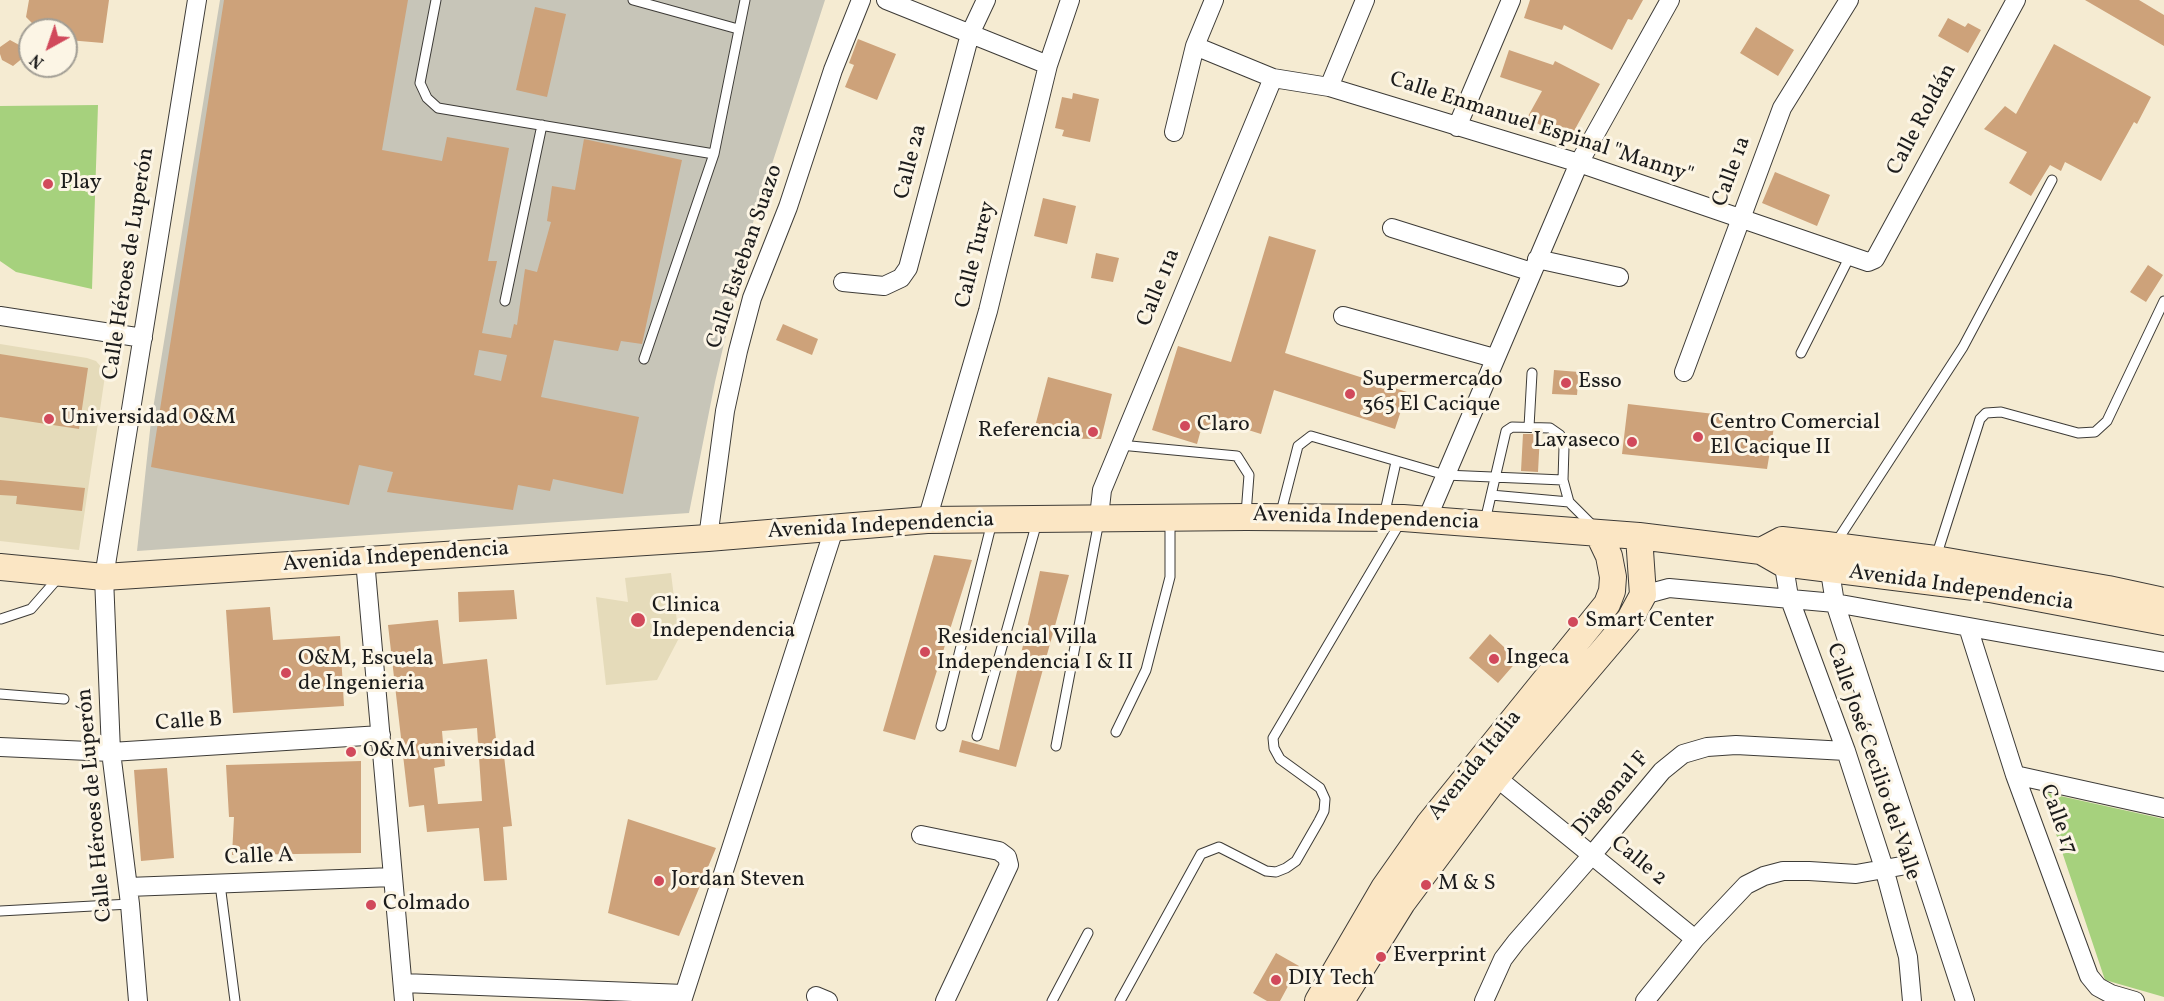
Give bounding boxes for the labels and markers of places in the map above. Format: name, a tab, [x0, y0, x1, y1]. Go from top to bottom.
place label: Play	[60, 171, 102, 197]
marker: Play	[41, 177, 55, 191]
place label: Supermercado 365 El Cacique	[1362, 368, 1503, 420]
place label: Esso	[1578, 370, 1622, 396]
marker: Esso	[1559, 376, 1573, 390]
marker: Supermercado 365 El Cacique	[1343, 387, 1357, 401]
place label: Universidad O&M	[61, 406, 236, 432]
place label: Centro Comercial El Cacique II	[1710, 411, 1880, 463]
marker: Universidad O&M	[42, 412, 56, 426]
place label: Claro	[1197, 413, 1250, 439]
place label: Referencia	[978, 419, 1081, 445]
marker: Claro	[1178, 419, 1192, 433]
marker: Referencia	[1086, 425, 1100, 439]
place label: Lavaseco	[1533, 429, 1620, 455]
marker: Centro Comercial El Cacique II	[1691, 430, 1705, 444]
marker: Lavaseco	[1625, 435, 1639, 449]
place label: Clinica Independencia	[652, 594, 795, 646]
place label: Smart Center	[1585, 609, 1714, 635]
marker: Clinica Independencia	[629, 611, 647, 629]
marker: Smart Center	[1566, 615, 1580, 629]
place label: Residencial Villa Independencia I & II	[937, 626, 1133, 678]
marker: Residencial Villa Independencia I & II	[918, 645, 932, 659]
place label: Ingeca	[1506, 646, 1569, 672]
place label: O&M, Escuela de Ingenieria	[298, 647, 434, 698]
marker: Ingeca	[1487, 652, 1501, 666]
marker: O&M, Escuela de Ingenieria	[279, 666, 293, 680]
place label: O&M universidad	[363, 739, 535, 765]
marker: O&M universidad	[344, 745, 358, 759]
place label: Jordan Steven	[671, 868, 805, 894]
place label: M & S	[1438, 872, 1496, 898]
marker: Jordan Steven	[652, 874, 666, 888]
marker: M & S	[1419, 878, 1433, 892]
place label: Colmado	[383, 892, 470, 918]
marker: Colmado	[364, 898, 378, 912]
place label: Everprint	[1393, 944, 1487, 970]
marker: Everprint	[1374, 950, 1388, 964]
place label: DIY Tech	[1288, 967, 1374, 993]
marker: DIY Tech	[1269, 973, 1283, 987]

